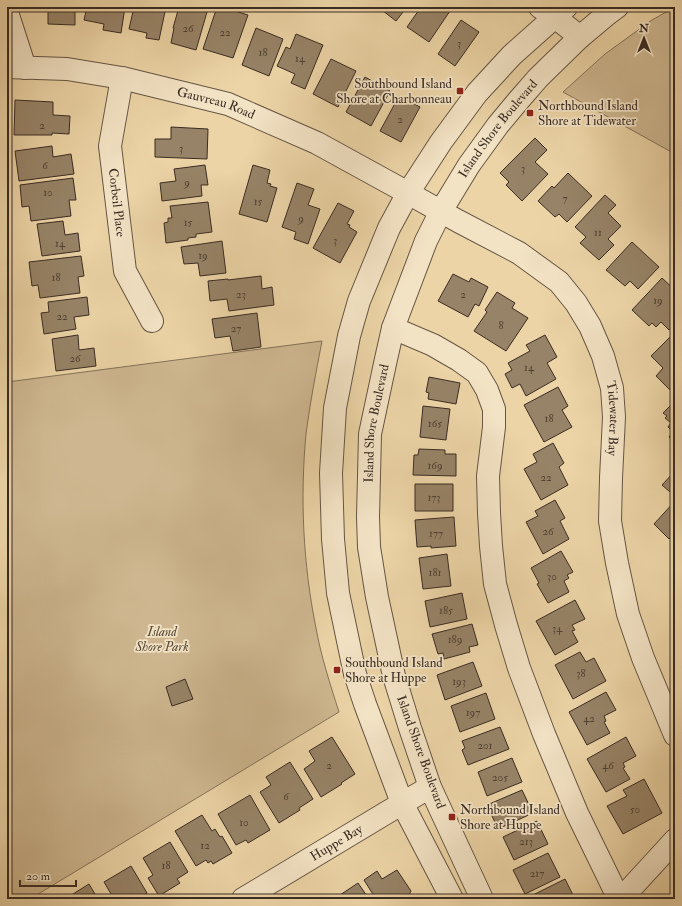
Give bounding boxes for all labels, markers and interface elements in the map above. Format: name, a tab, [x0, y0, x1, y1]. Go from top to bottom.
north arrow	[624, 18, 664, 58]
house number: 26	[182, 22, 195, 35]
text: N	[638, 22, 650, 35]
house number: 22	[219, 26, 231, 39]
house number: 3	[457, 37, 461, 50]
house number: 18	[258, 46, 268, 59]
house number: 14	[295, 52, 306, 65]
place label: Southbound Island Shore at Charbonneau	[336, 76, 453, 107]
street label: Island Shore Boulevard	[455, 76, 541, 181]
street label: Gauvreau Road	[175, 84, 258, 123]
marker: Southbound Island Shore at Charbonneau	[455, 86, 465, 96]
place label: Northbound Island Shore at Tidewater	[538, 98, 639, 129]
marker: Northbound Island Shore at Tidewater	[525, 108, 535, 118]
house number: 2	[397, 113, 403, 126]
house number: 2	[39, 119, 45, 132]
house number: 3	[179, 142, 183, 155]
house number: 6	[42, 159, 49, 172]
house number: 3	[521, 162, 525, 175]
street label: Corbeil Place	[105, 167, 129, 238]
house number: 9	[183, 176, 190, 189]
house number: 10	[43, 186, 53, 199]
house number: 7	[562, 192, 568, 205]
house number: 15	[254, 195, 263, 208]
house number: 9	[297, 212, 304, 225]
house number: 15	[184, 216, 193, 229]
house number: 11	[594, 226, 602, 239]
house number: 3	[333, 234, 337, 247]
house number: 14	[55, 237, 66, 250]
house number: 19	[198, 249, 208, 262]
house number: 18	[51, 271, 61, 284]
house number: 23	[236, 288, 246, 301]
house number: 2	[460, 288, 466, 301]
house number: 19	[653, 294, 663, 307]
house number: 22	[56, 310, 68, 323]
house number: 8	[498, 319, 504, 332]
house number: 27	[231, 322, 241, 335]
house number: 26	[69, 352, 82, 365]
house number: 14	[524, 361, 535, 374]
street label: Island Shore Boulevard	[361, 362, 393, 483]
street label: Tidewater Bay	[602, 379, 622, 457]
house number: 18	[544, 412, 554, 425]
house number: 165	[428, 417, 442, 430]
house number: 169	[427, 459, 443, 472]
house number: 22	[540, 471, 552, 484]
house number: 173	[427, 491, 441, 504]
house number: 26	[542, 525, 555, 538]
house number: 177	[429, 527, 443, 540]
house number: 181	[428, 566, 442, 579]
house number: 30	[547, 570, 557, 583]
house number: 185	[439, 604, 453, 617]
house number: 34	[552, 622, 563, 635]
park label: Island Shore Park	[134, 624, 189, 655]
house number: 189	[448, 633, 462, 646]
place label: Southbound Island Shore at Huppe	[345, 655, 443, 687]
marker: Southbound Island Shore at Huppe	[332, 665, 342, 675]
house number: 38	[576, 667, 586, 680]
house number: 193	[452, 675, 466, 688]
street label: Island Shore Boulevard	[393, 693, 449, 812]
house number: 197	[466, 706, 480, 719]
house number: 42	[583, 712, 595, 725]
house number: 201	[477, 739, 493, 752]
house number: 2	[326, 759, 332, 772]
house number: 46	[602, 759, 615, 772]
house number: 205	[492, 771, 508, 784]
house number: 6	[283, 790, 290, 803]
place label: Northbound Island Shore at Huppe	[460, 802, 561, 834]
house number: 50	[630, 803, 641, 816]
marker: Northbound Island Shore at Huppe	[447, 812, 457, 822]
house number: 10	[239, 816, 249, 829]
street label: Huppe Bay	[307, 821, 366, 865]
house number: 213	[519, 835, 533, 848]
house number: 12	[200, 839, 210, 852]
house number: 18	[161, 859, 171, 872]
scale bar	[20, 862, 76, 888]
house number: 217	[530, 867, 544, 880]
text: 20 m	[26, 869, 51, 884]

